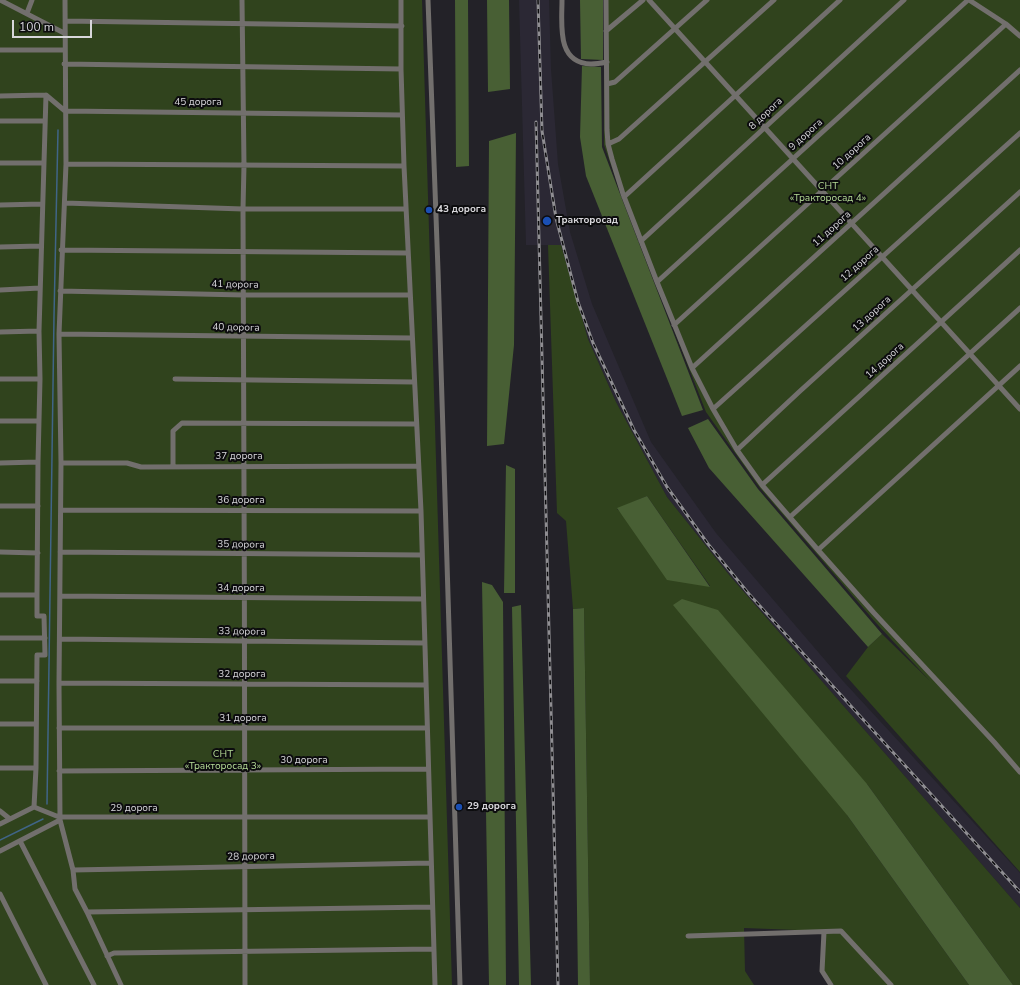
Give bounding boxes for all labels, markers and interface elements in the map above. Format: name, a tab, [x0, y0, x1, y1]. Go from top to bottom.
scale bar	[14, 12, 94, 38]
text: 100 m	[19, 19, 54, 35]
street label: 8 дорога	[747, 95, 785, 133]
street label: 45 дорога	[174, 97, 222, 109]
street label: 9 дорога	[787, 117, 825, 153]
street label: 10 дорога	[830, 132, 874, 172]
park label: СНТ «Тракторосад 4»	[790, 181, 866, 204]
place label: 43 дорога	[437, 204, 486, 216]
marker: 43 дорога	[424, 205, 434, 215]
street label: 11 дорога	[810, 209, 854, 249]
marker: Тракторосад	[541, 215, 553, 227]
place label: Тракторосад	[556, 215, 618, 227]
street label: 12 дорога	[838, 244, 882, 284]
street label: 41 дорога	[211, 279, 259, 291]
street label: 13 дорога	[850, 294, 894, 334]
street label: 40 дорога	[212, 322, 260, 334]
street label: 14 дорога	[863, 341, 907, 381]
street label: 37 дорога	[215, 451, 263, 463]
street label: 36 дорога	[217, 495, 265, 507]
street label: 35 дорога	[217, 539, 265, 551]
street label: 34 дорога	[217, 583, 265, 595]
street label: 33 дорога	[218, 626, 266, 638]
street label: 32 дорога	[218, 669, 266, 681]
street label: 31 дорога	[219, 713, 267, 725]
park label: СНТ «Тракторосад 3»	[185, 749, 261, 772]
street label: 30 дорога	[280, 755, 328, 767]
place label: 29 дорога	[467, 801, 516, 813]
marker: 29 дорога	[454, 802, 464, 812]
street label: 29 дорога	[110, 803, 158, 815]
street label: 28 дорога	[227, 851, 275, 863]

